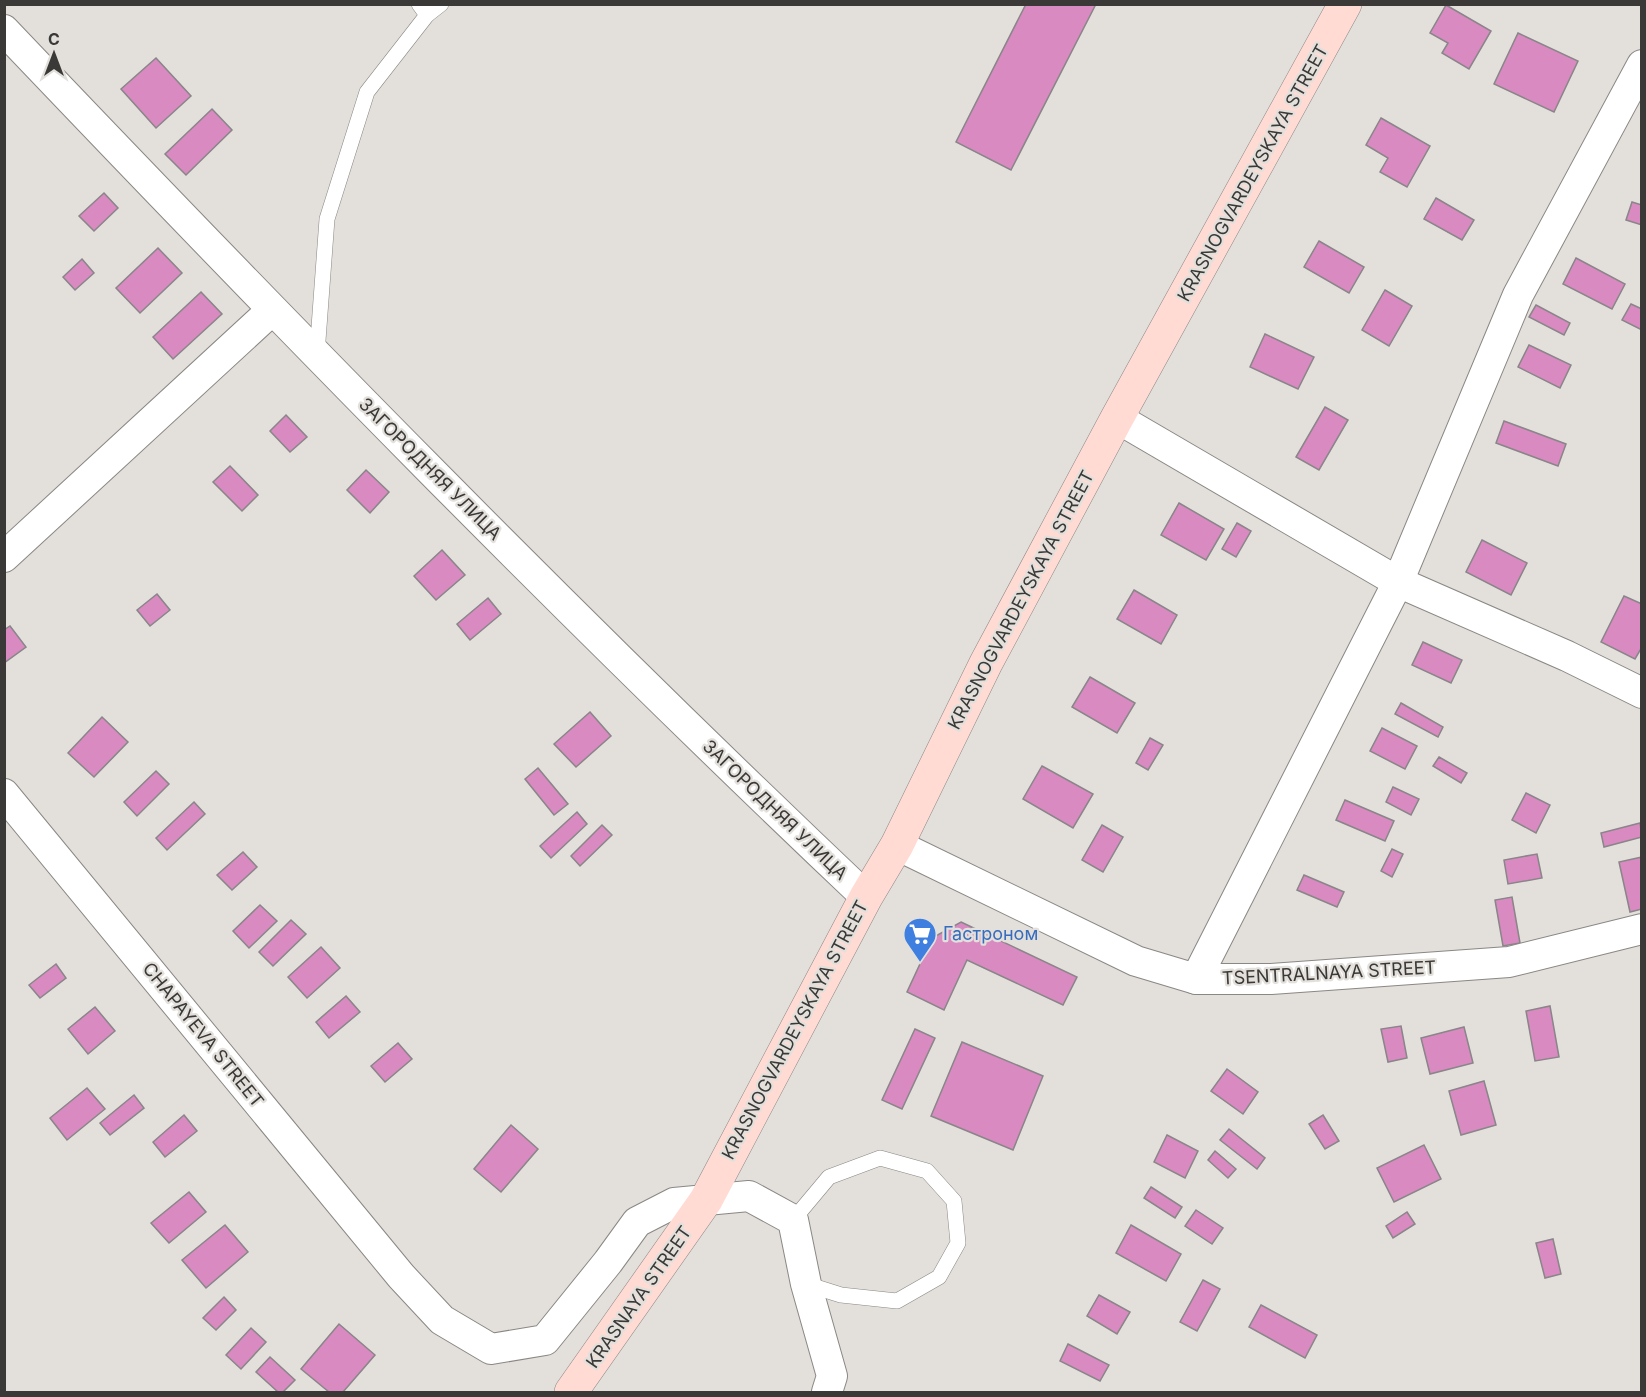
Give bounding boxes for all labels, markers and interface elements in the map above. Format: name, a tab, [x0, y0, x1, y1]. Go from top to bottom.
north arrow	[24, 24, 84, 84]
text: С	[48, 29, 60, 49]
street label: KRASNOGVARDEYSKAYA STREET	[1173, 41, 1332, 305]
street label: ЗАГОРОДНЯЯ УЛИЦА	[355, 393, 506, 544]
street label: KRASNOGVARDEYSKAYA STREET	[943, 467, 1098, 733]
street label: ЗАГОРОДНЯЯ УЛИЦА	[699, 735, 852, 884]
street label: KRASNOGVARDEYSKAYA STREET	[717, 897, 872, 1163]
supermarket icon: Гастроном	[902, 916, 938, 963]
place label: Гастроном	[943, 923, 1038, 944]
street label: TSENTRALNAYA STREET	[1221, 956, 1437, 989]
street label: CHAPAYEVA STREET	[139, 958, 268, 1111]
street label: KRASNAYA STREET	[582, 1222, 696, 1372]

